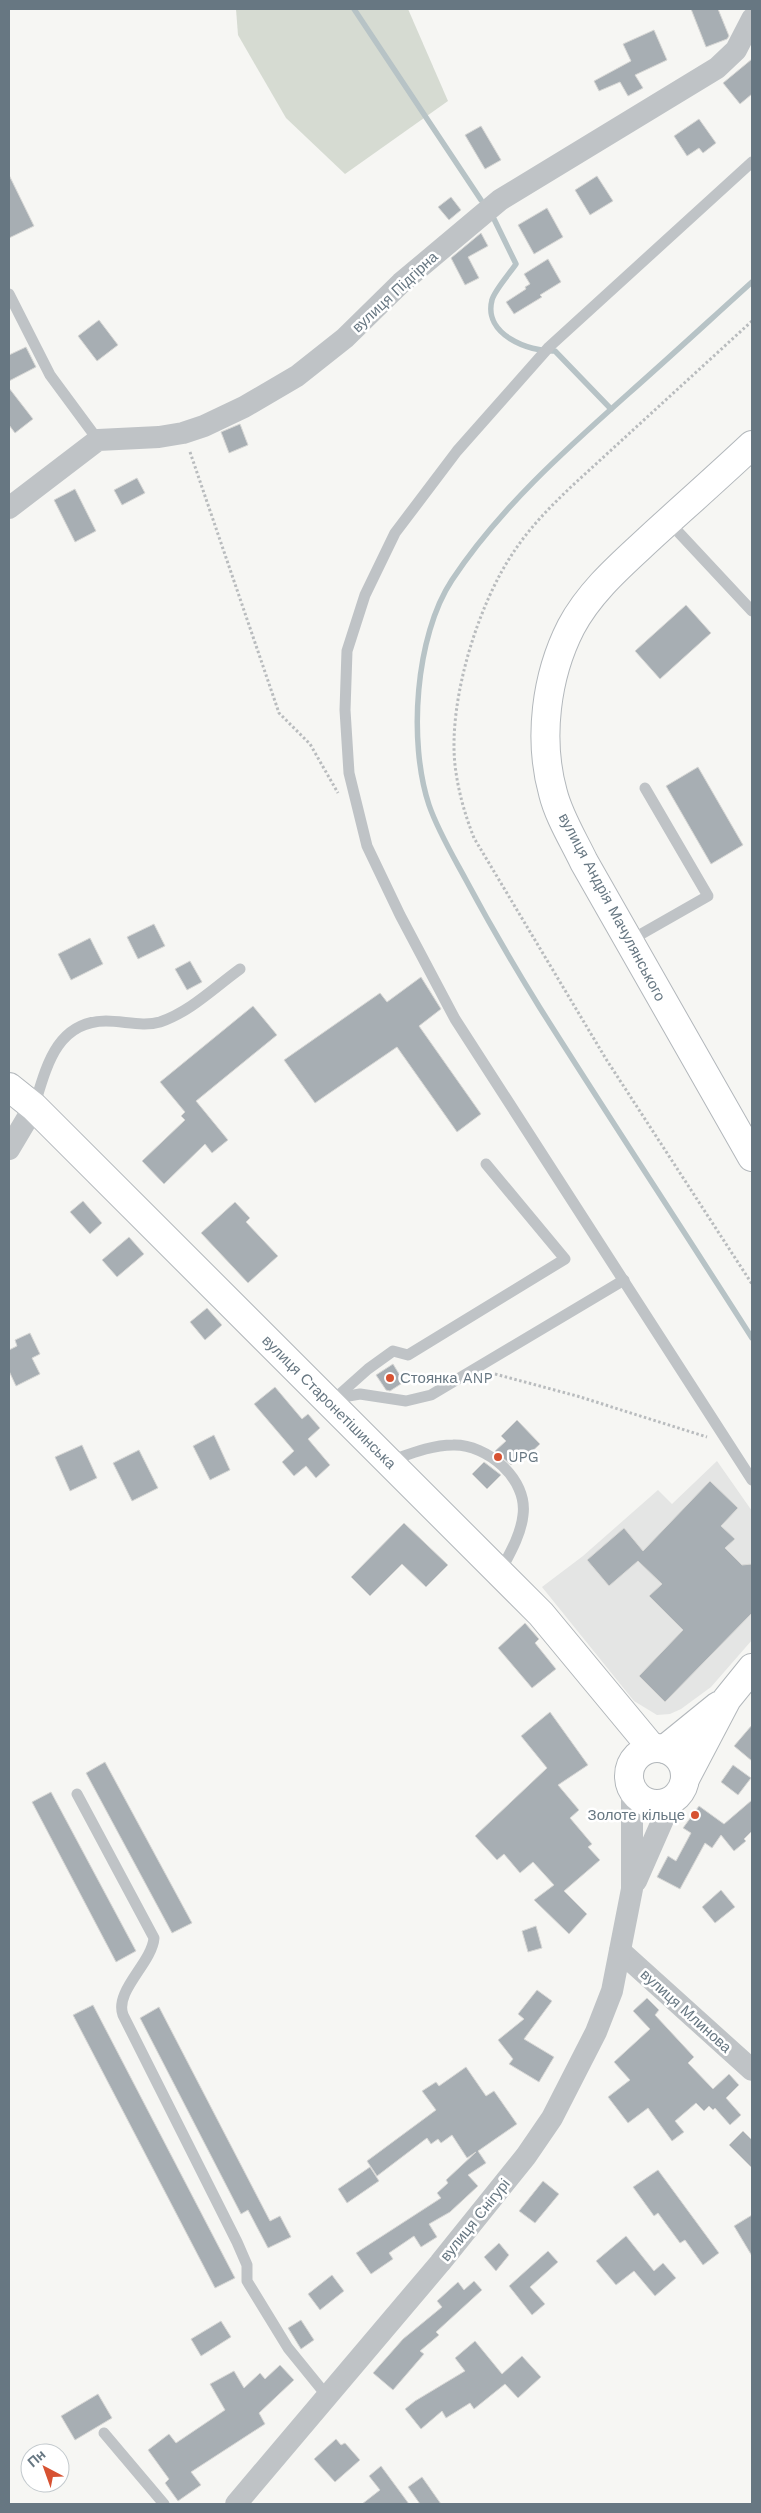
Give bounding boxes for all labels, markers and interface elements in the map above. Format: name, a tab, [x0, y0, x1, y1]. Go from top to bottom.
street label: вулиця Підгірна	[348, 247, 442, 336]
street label: вулиця Андрія Мачулянського	[555, 810, 669, 1004]
street label: вулиця Старонетішинська	[258, 1331, 400, 1473]
place label: Стоянка ANP	[400, 1369, 493, 1387]
marker: Стоянка ANP	[384, 1372, 396, 1384]
place label: UPG	[508, 1448, 539, 1466]
marker: UPG	[492, 1451, 504, 1463]
place label: Золоте кільце	[588, 1806, 685, 1824]
marker: Золоте кільце	[689, 1809, 701, 1821]
street label: вулиця Млинова	[637, 1965, 736, 2057]
street label: вулиця Снігурі	[436, 2175, 514, 2265]
north arrow	[20, 2443, 70, 2493]
text: Пн	[24, 2446, 49, 2470]

